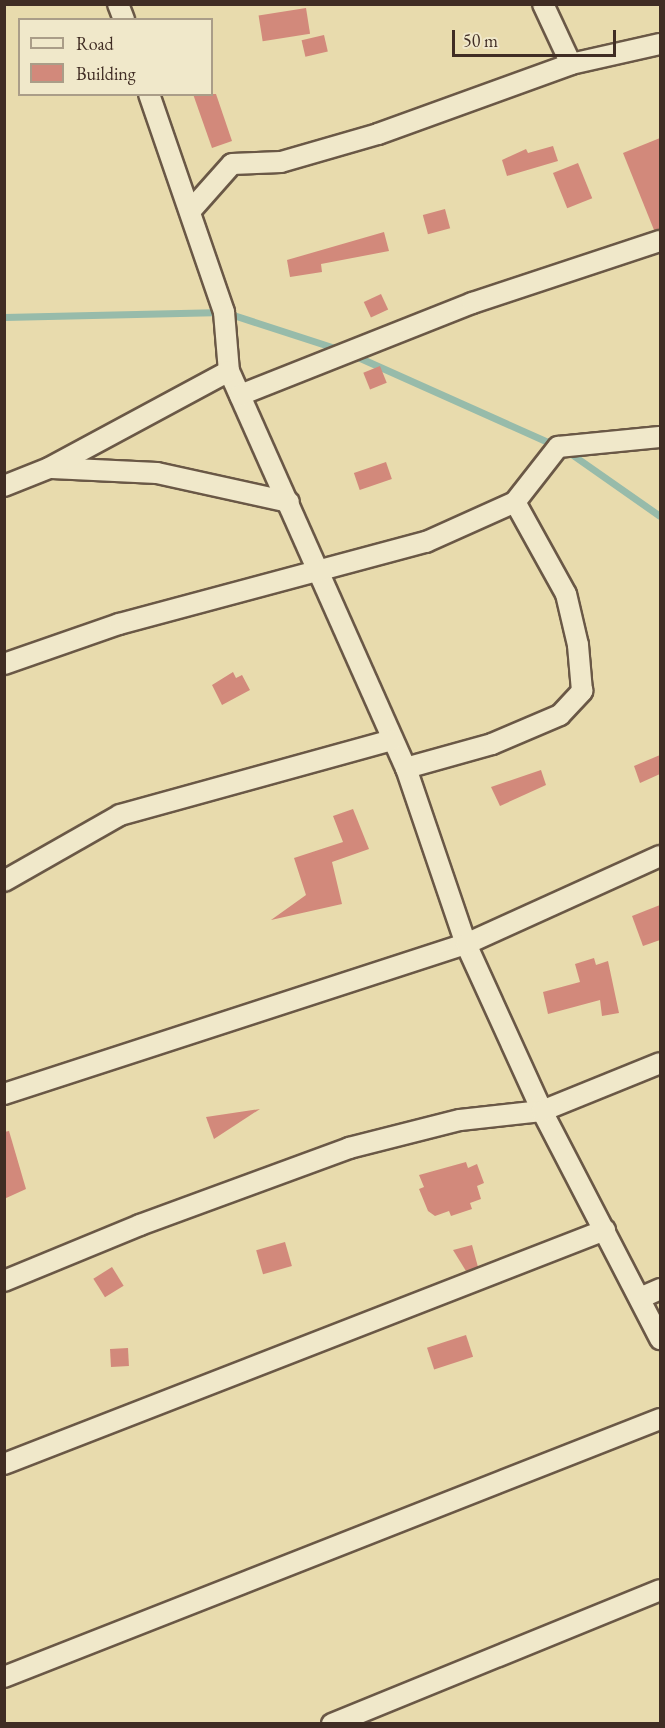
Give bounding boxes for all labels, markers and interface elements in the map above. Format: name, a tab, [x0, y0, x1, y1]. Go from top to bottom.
legend	[18, 18, 213, 96]
scale bar	[455, 18, 618, 56]
text: 50 m	[463, 29, 498, 52]
text: Road	[76, 32, 114, 55]
text: Building	[76, 62, 136, 85]

